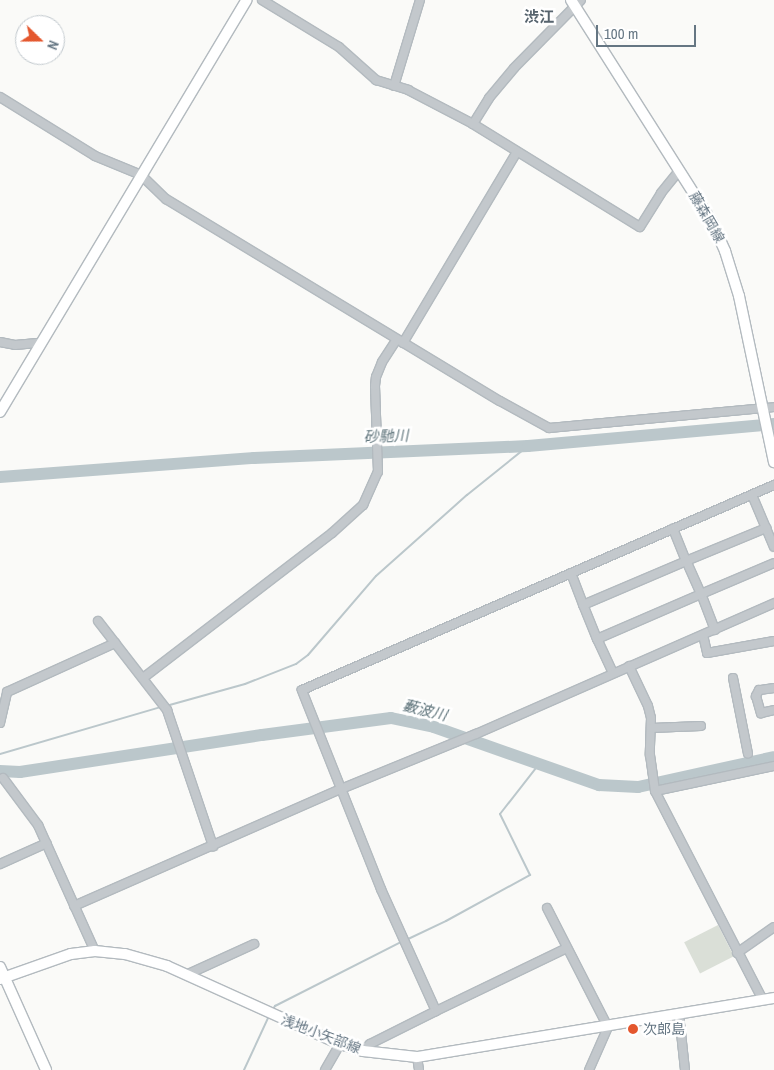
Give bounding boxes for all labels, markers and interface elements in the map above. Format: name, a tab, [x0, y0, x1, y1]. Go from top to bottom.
district label: 渋江	[524, 8, 554, 26]
north arrow	[15, 15, 65, 65]
scale bar	[599, 15, 699, 47]
text: 100 m	[604, 23, 638, 44]
text: N	[43, 38, 63, 52]
street label: 藤森岡線	[686, 189, 728, 245]
water label: 砂馳川	[363, 426, 409, 446]
water label: 藪波川	[401, 696, 449, 724]
street label: 浅地小矢部線	[279, 1011, 363, 1057]
place label: 次郎島	[643, 1021, 685, 1037]
marker: 次郎島	[627, 1023, 639, 1035]

